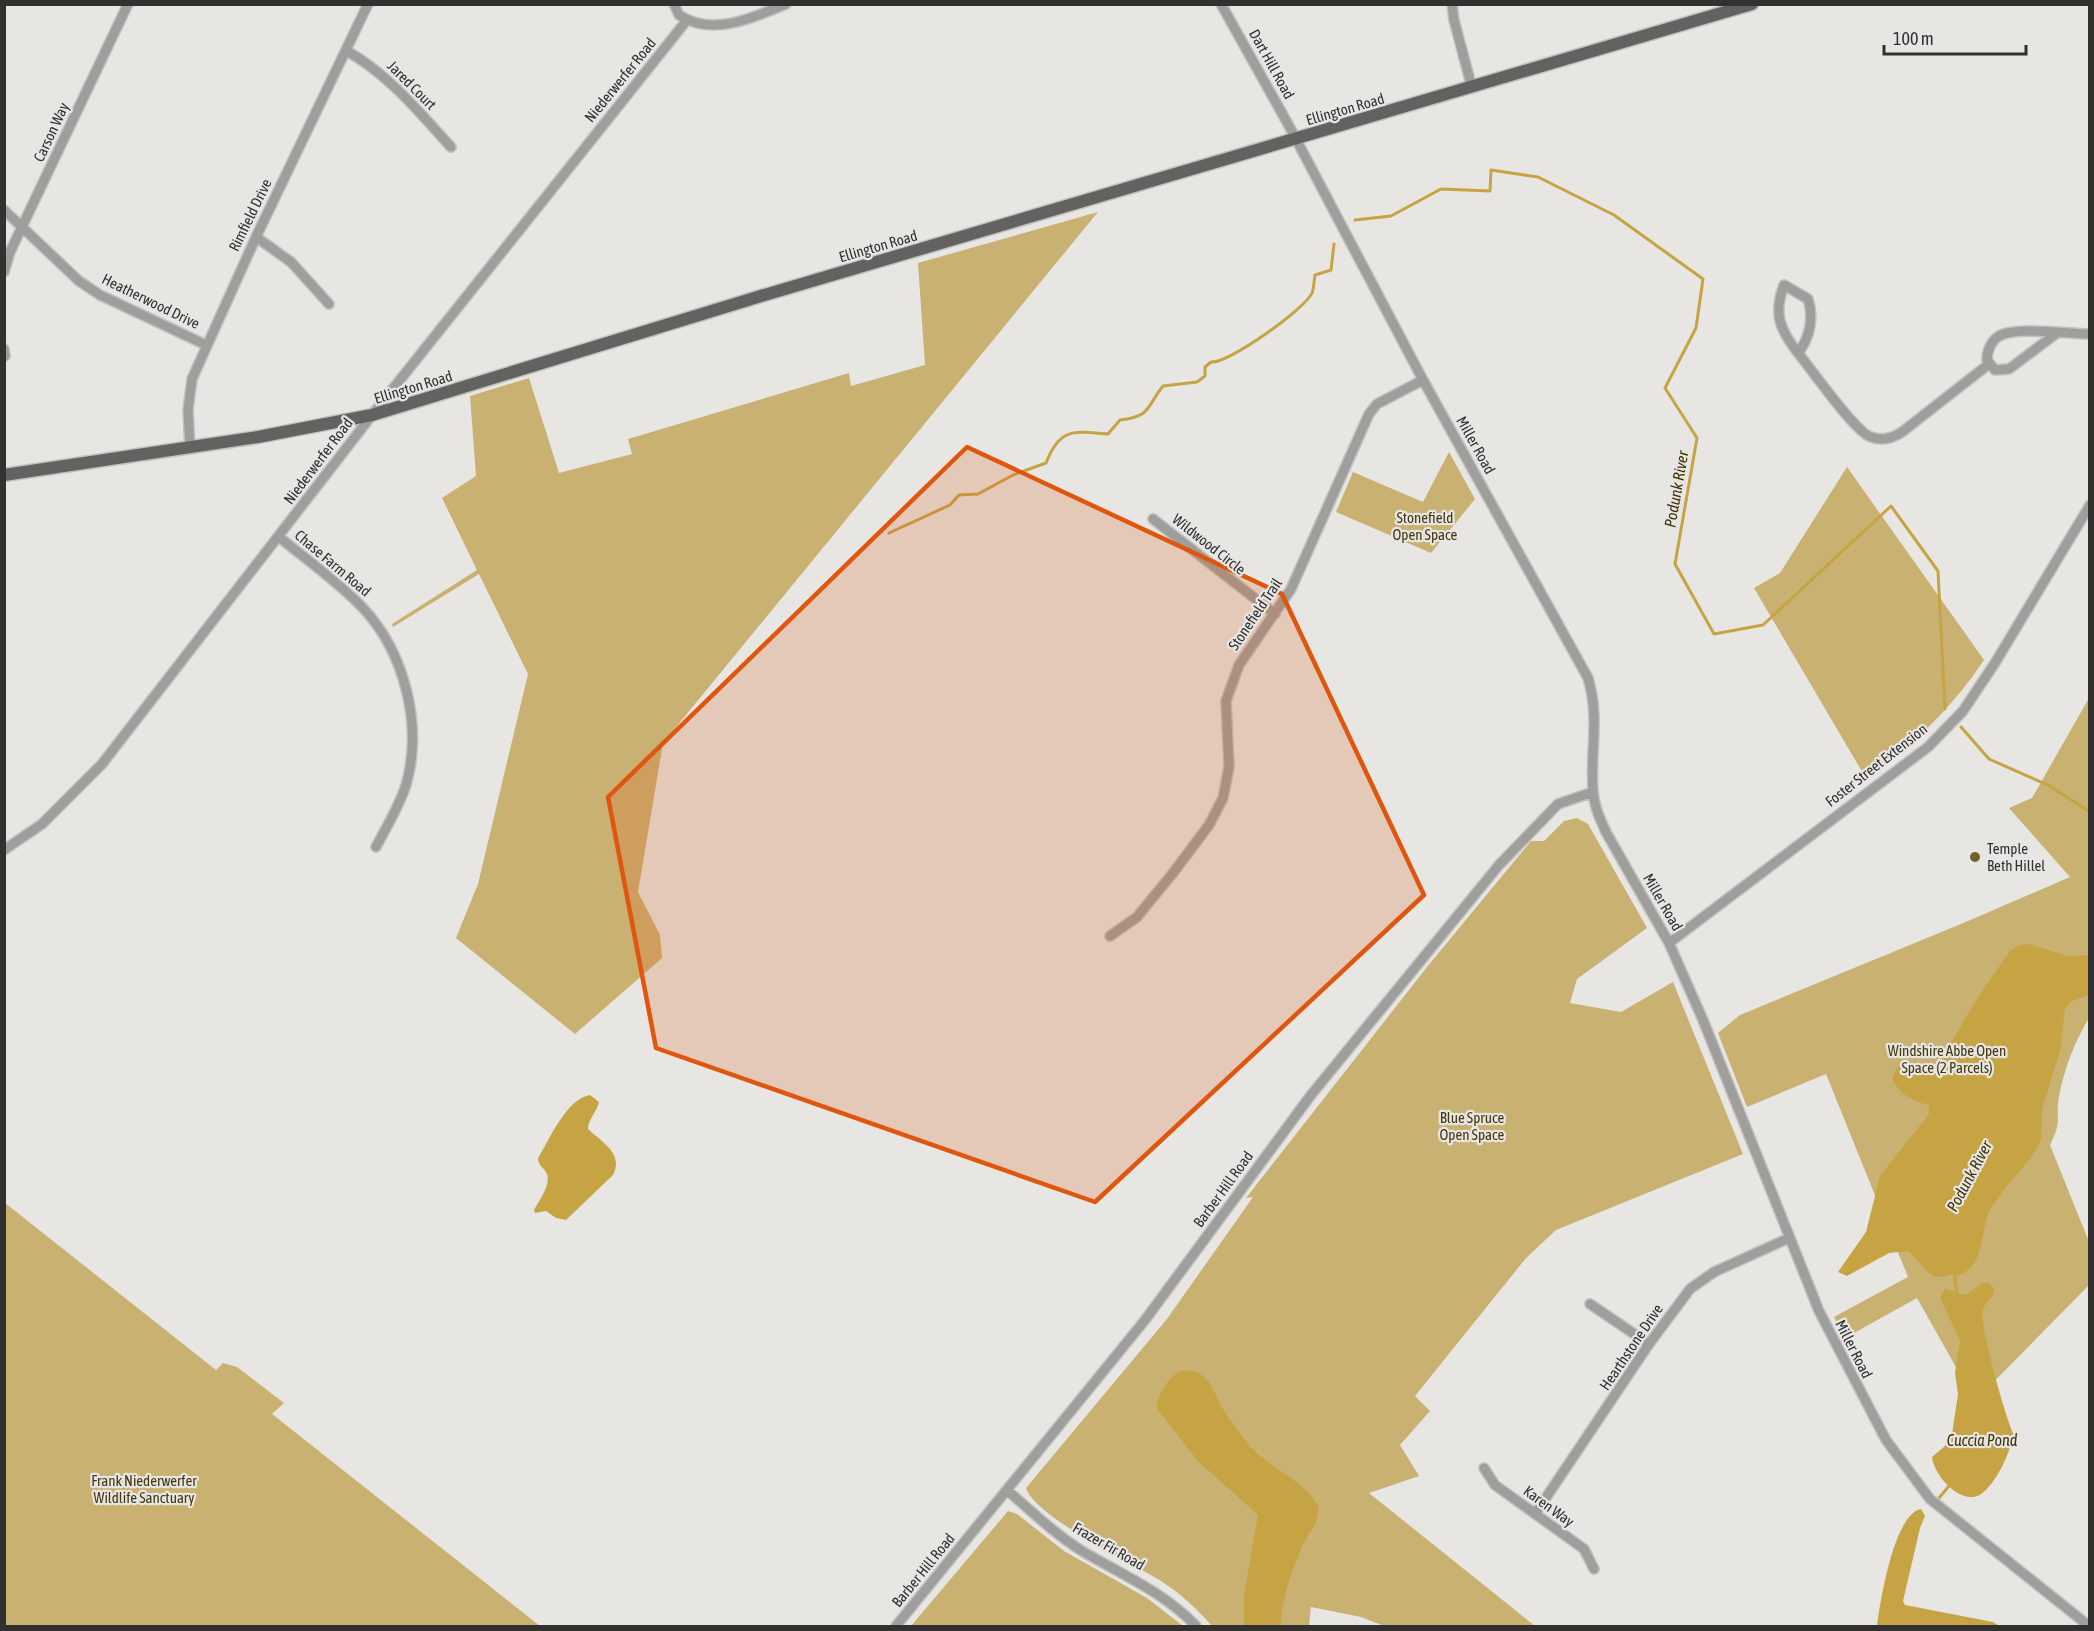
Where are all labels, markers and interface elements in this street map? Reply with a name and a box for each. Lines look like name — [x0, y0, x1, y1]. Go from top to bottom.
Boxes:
scale bar — [1884, 18, 2026, 56]
street label: Dart Hill Road — [1246, 26, 1298, 102]
text: 100 m — [1893, 28, 1934, 49]
street label: Niederwerfer Road — [581, 34, 659, 126]
street label: Jared Court — [384, 57, 440, 113]
street label: Ellington Road — [1304, 90, 1386, 128]
street label: Carson Way — [30, 100, 72, 164]
street label: Rimfield Drive — [225, 176, 275, 254]
street label: Ellington Road — [837, 227, 919, 265]
street label: Heatherwood Drive — [99, 270, 203, 332]
street label: Ellington Road — [372, 367, 454, 407]
street label: Miller Road — [1453, 413, 1499, 477]
street label: Niederwerfer Road — [280, 415, 356, 507]
water label: Podunk River — [1660, 448, 1692, 529]
park label: Stonefield Open Space — [1393, 509, 1458, 543]
street label: Wildwood Circle — [1169, 510, 1249, 578]
street label: Chase Farm Road — [292, 526, 374, 600]
street label: Stonefield Trail — [1225, 575, 1285, 653]
street label: Foster Street Extension — [1822, 720, 1930, 810]
place label: Temple Beth Hillel — [1987, 840, 2045, 874]
marker: Temple Beth Hillel — [1968, 850, 1982, 864]
street label: Miller Road — [1640, 870, 1686, 934]
park label: Windshire Abbe Open Space (2 Parcels) — [1888, 1042, 2006, 1076]
park label: Blue Spruce Open Space — [1440, 1109, 1505, 1143]
water label: Podunk River — [1943, 1136, 1996, 1214]
street label: Barber Hill Road — [1190, 1148, 1256, 1230]
street label: Hearthstone Drive — [1596, 1301, 1666, 1393]
street label: Miller Road — [1832, 1317, 1876, 1381]
water label: Cuccia Pond — [1947, 1431, 2018, 1449]
park label: Frank Niederwerfer Wildlife Sanctuary — [91, 1472, 197, 1506]
street label: Karen Way — [1520, 1482, 1578, 1530]
street label: Frazer Fir Road — [1070, 1519, 1148, 1573]
street label: Barber Hill Road — [888, 1530, 958, 1610]

